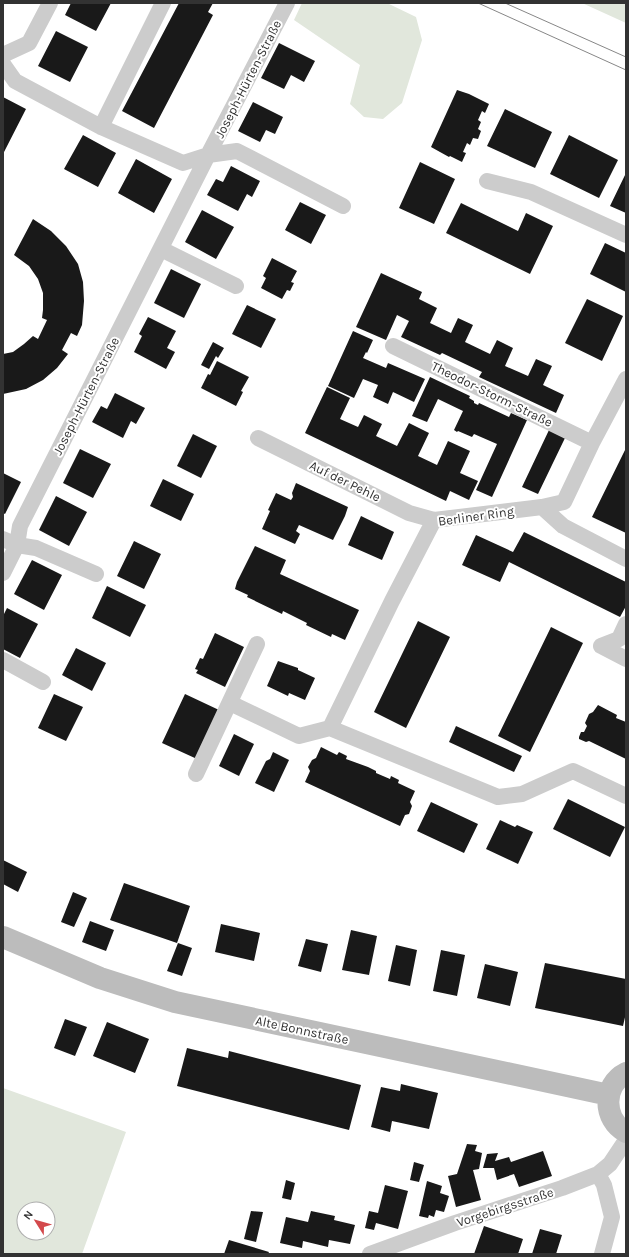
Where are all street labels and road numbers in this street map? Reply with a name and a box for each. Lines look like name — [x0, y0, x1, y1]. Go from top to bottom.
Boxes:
street label: Joseph-Hürten-Straße — [212, 17, 284, 140]
street label: Joseph-Hürten-Straße — [50, 334, 122, 457]
street label: Theodor-Storm-Straße — [429, 358, 555, 430]
street label: Auf der Pehle — [307, 457, 383, 505]
street label: Berliner Ring — [437, 503, 515, 529]
street label: Alte Bonnstraße — [254, 1013, 350, 1047]
street label: Vorgebirgsstraße — [455, 1184, 556, 1230]

